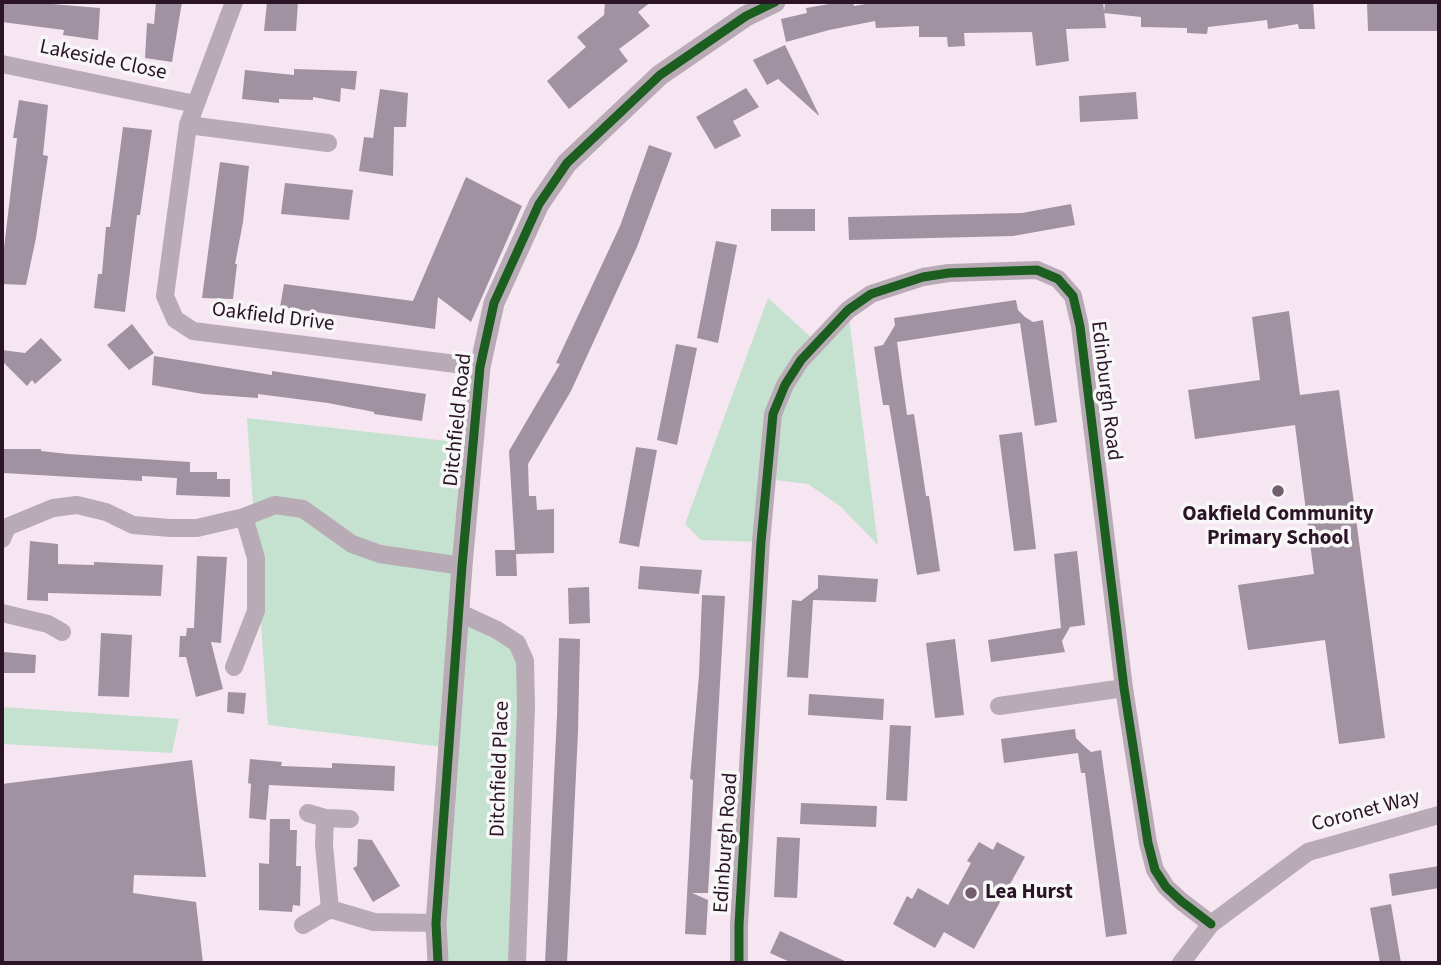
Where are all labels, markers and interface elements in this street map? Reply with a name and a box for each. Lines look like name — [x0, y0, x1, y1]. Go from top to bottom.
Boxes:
street label: Lakeside Close — [37, 35, 169, 87]
street label: Oakfield Drive — [210, 298, 336, 338]
street label: Edinburgh Road — [1084, 320, 1126, 462]
street label: Ditchfield Road — [439, 352, 479, 488]
marker: Oakfield Community Primary School — [1270, 483, 1286, 499]
place label: Oakfield Community Primary School — [1182, 502, 1374, 552]
street label: Ditchfield Place — [486, 701, 516, 837]
street label: Edinburgh Road — [710, 772, 744, 914]
street label: Coronet Way — [1309, 785, 1423, 839]
place label: Lea Hurst — [985, 880, 1073, 906]
marker: Lea Hurst — [963, 885, 979, 901]

